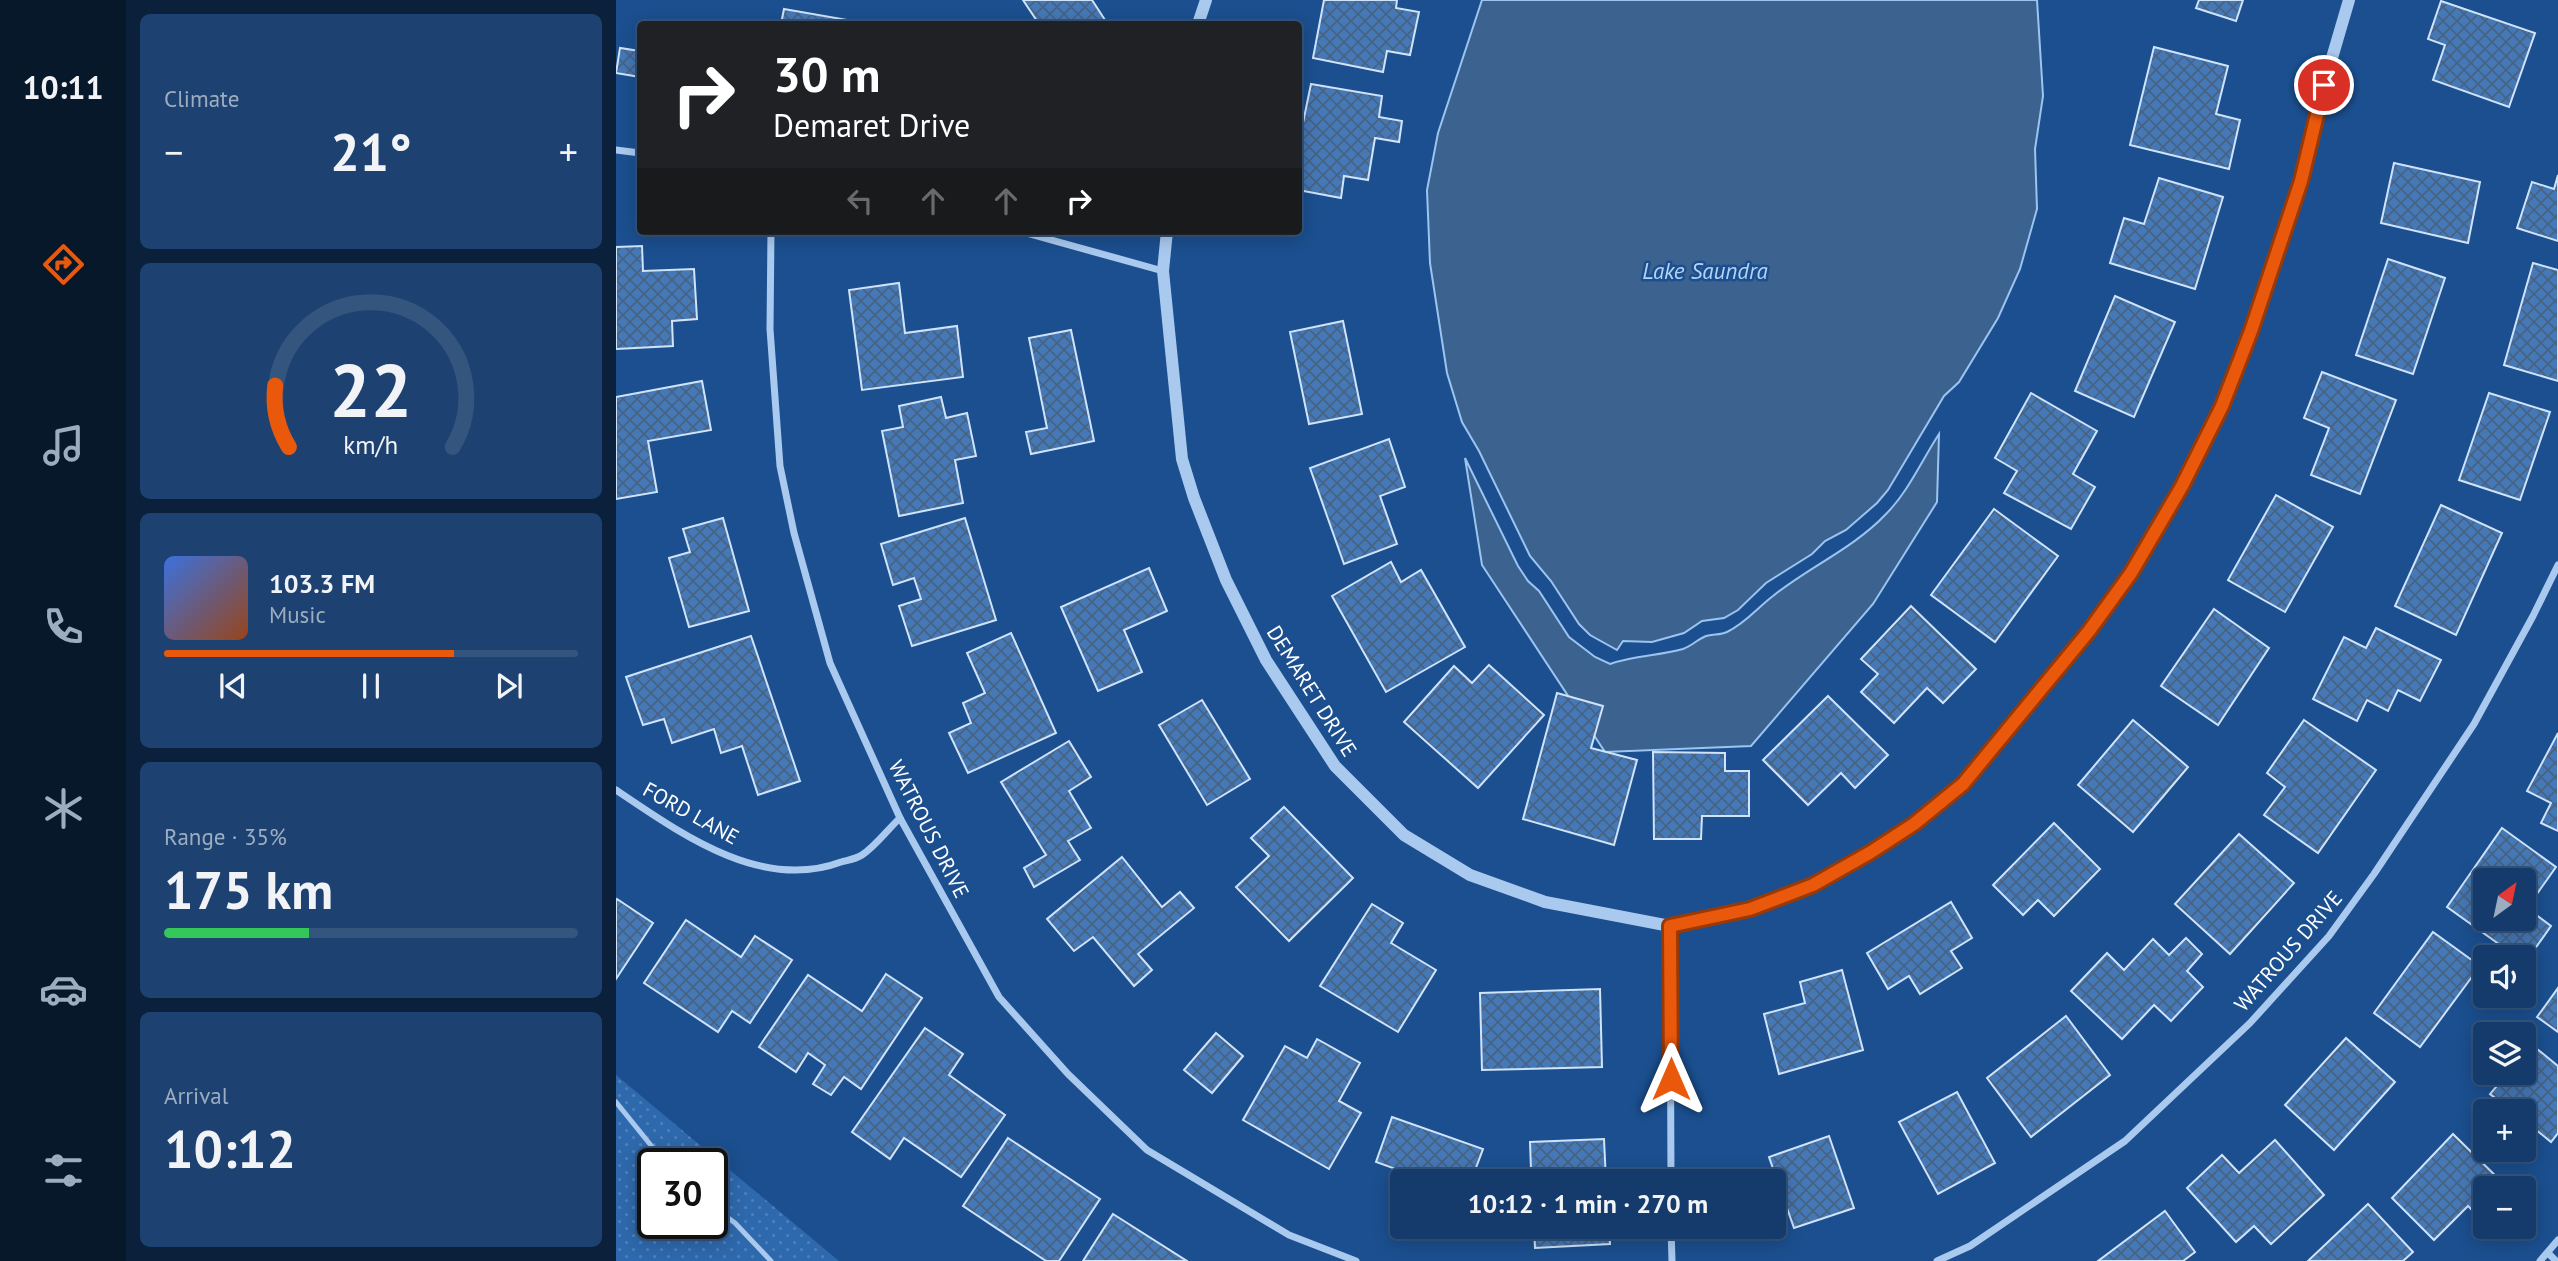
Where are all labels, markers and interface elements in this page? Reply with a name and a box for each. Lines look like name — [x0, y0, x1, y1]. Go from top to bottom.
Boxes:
text: 30 m — [773, 42, 880, 106]
icon: right — [658, 49, 749, 140]
pin — [2294, 55, 2354, 115]
text: 10:11 — [22, 66, 104, 108]
icon: arrive — [2305, 66, 2343, 104]
text: Climate — [164, 84, 239, 113]
text: Demaret Drive — [773, 104, 970, 146]
text: 21° — [330, 118, 412, 185]
text: − — [164, 127, 183, 176]
text: + — [559, 127, 578, 176]
icon: left — [841, 182, 879, 220]
icon: ahead — [914, 182, 952, 220]
icon: ahead — [987, 182, 1025, 220]
icon: right — [1060, 182, 1098, 220]
icon: directions — [39, 240, 88, 289]
water label: Lake Saundra — [1642, 256, 1768, 285]
text: 22 — [330, 344, 412, 438]
icon: music — [39, 421, 88, 470]
text: km/h — [344, 429, 398, 461]
text: 103.3 FM — [269, 567, 375, 600]
text: Music — [269, 600, 326, 629]
icon: phone — [39, 602, 88, 651]
street label: DEMARET DRIVE — [1261, 620, 1363, 762]
icon: previous — [214, 667, 252, 705]
icon: pause — [352, 667, 390, 705]
icon: next — [490, 667, 528, 705]
street label: WATROUS DRIVE — [883, 755, 975, 903]
street label: FORD LANE — [638, 776, 744, 850]
icon: climate — [39, 784, 88, 833]
text: Range · 35% — [164, 822, 287, 851]
text: 175 km — [164, 856, 333, 923]
north arrow — [2473, 868, 2536, 931]
map controls — [2473, 868, 2536, 1239]
street label: WATROUS DRIVE — [2228, 885, 2348, 1017]
button: sound — [2473, 945, 2536, 1008]
icon: car — [39, 965, 88, 1014]
button: layers — [2473, 1022, 2536, 1085]
position arrow — [1634, 1042, 1708, 1116]
text: Arrival — [164, 1081, 228, 1110]
button: + — [2473, 1099, 2536, 1162]
text: 10:12 — [164, 1115, 296, 1182]
icon: filters — [39, 1146, 88, 1195]
speed limit sign: 30 — [637, 1148, 728, 1239]
button: − — [2473, 1176, 2536, 1239]
text: 10:12 · 1 min · 270 m — [1468, 1187, 1708, 1220]

